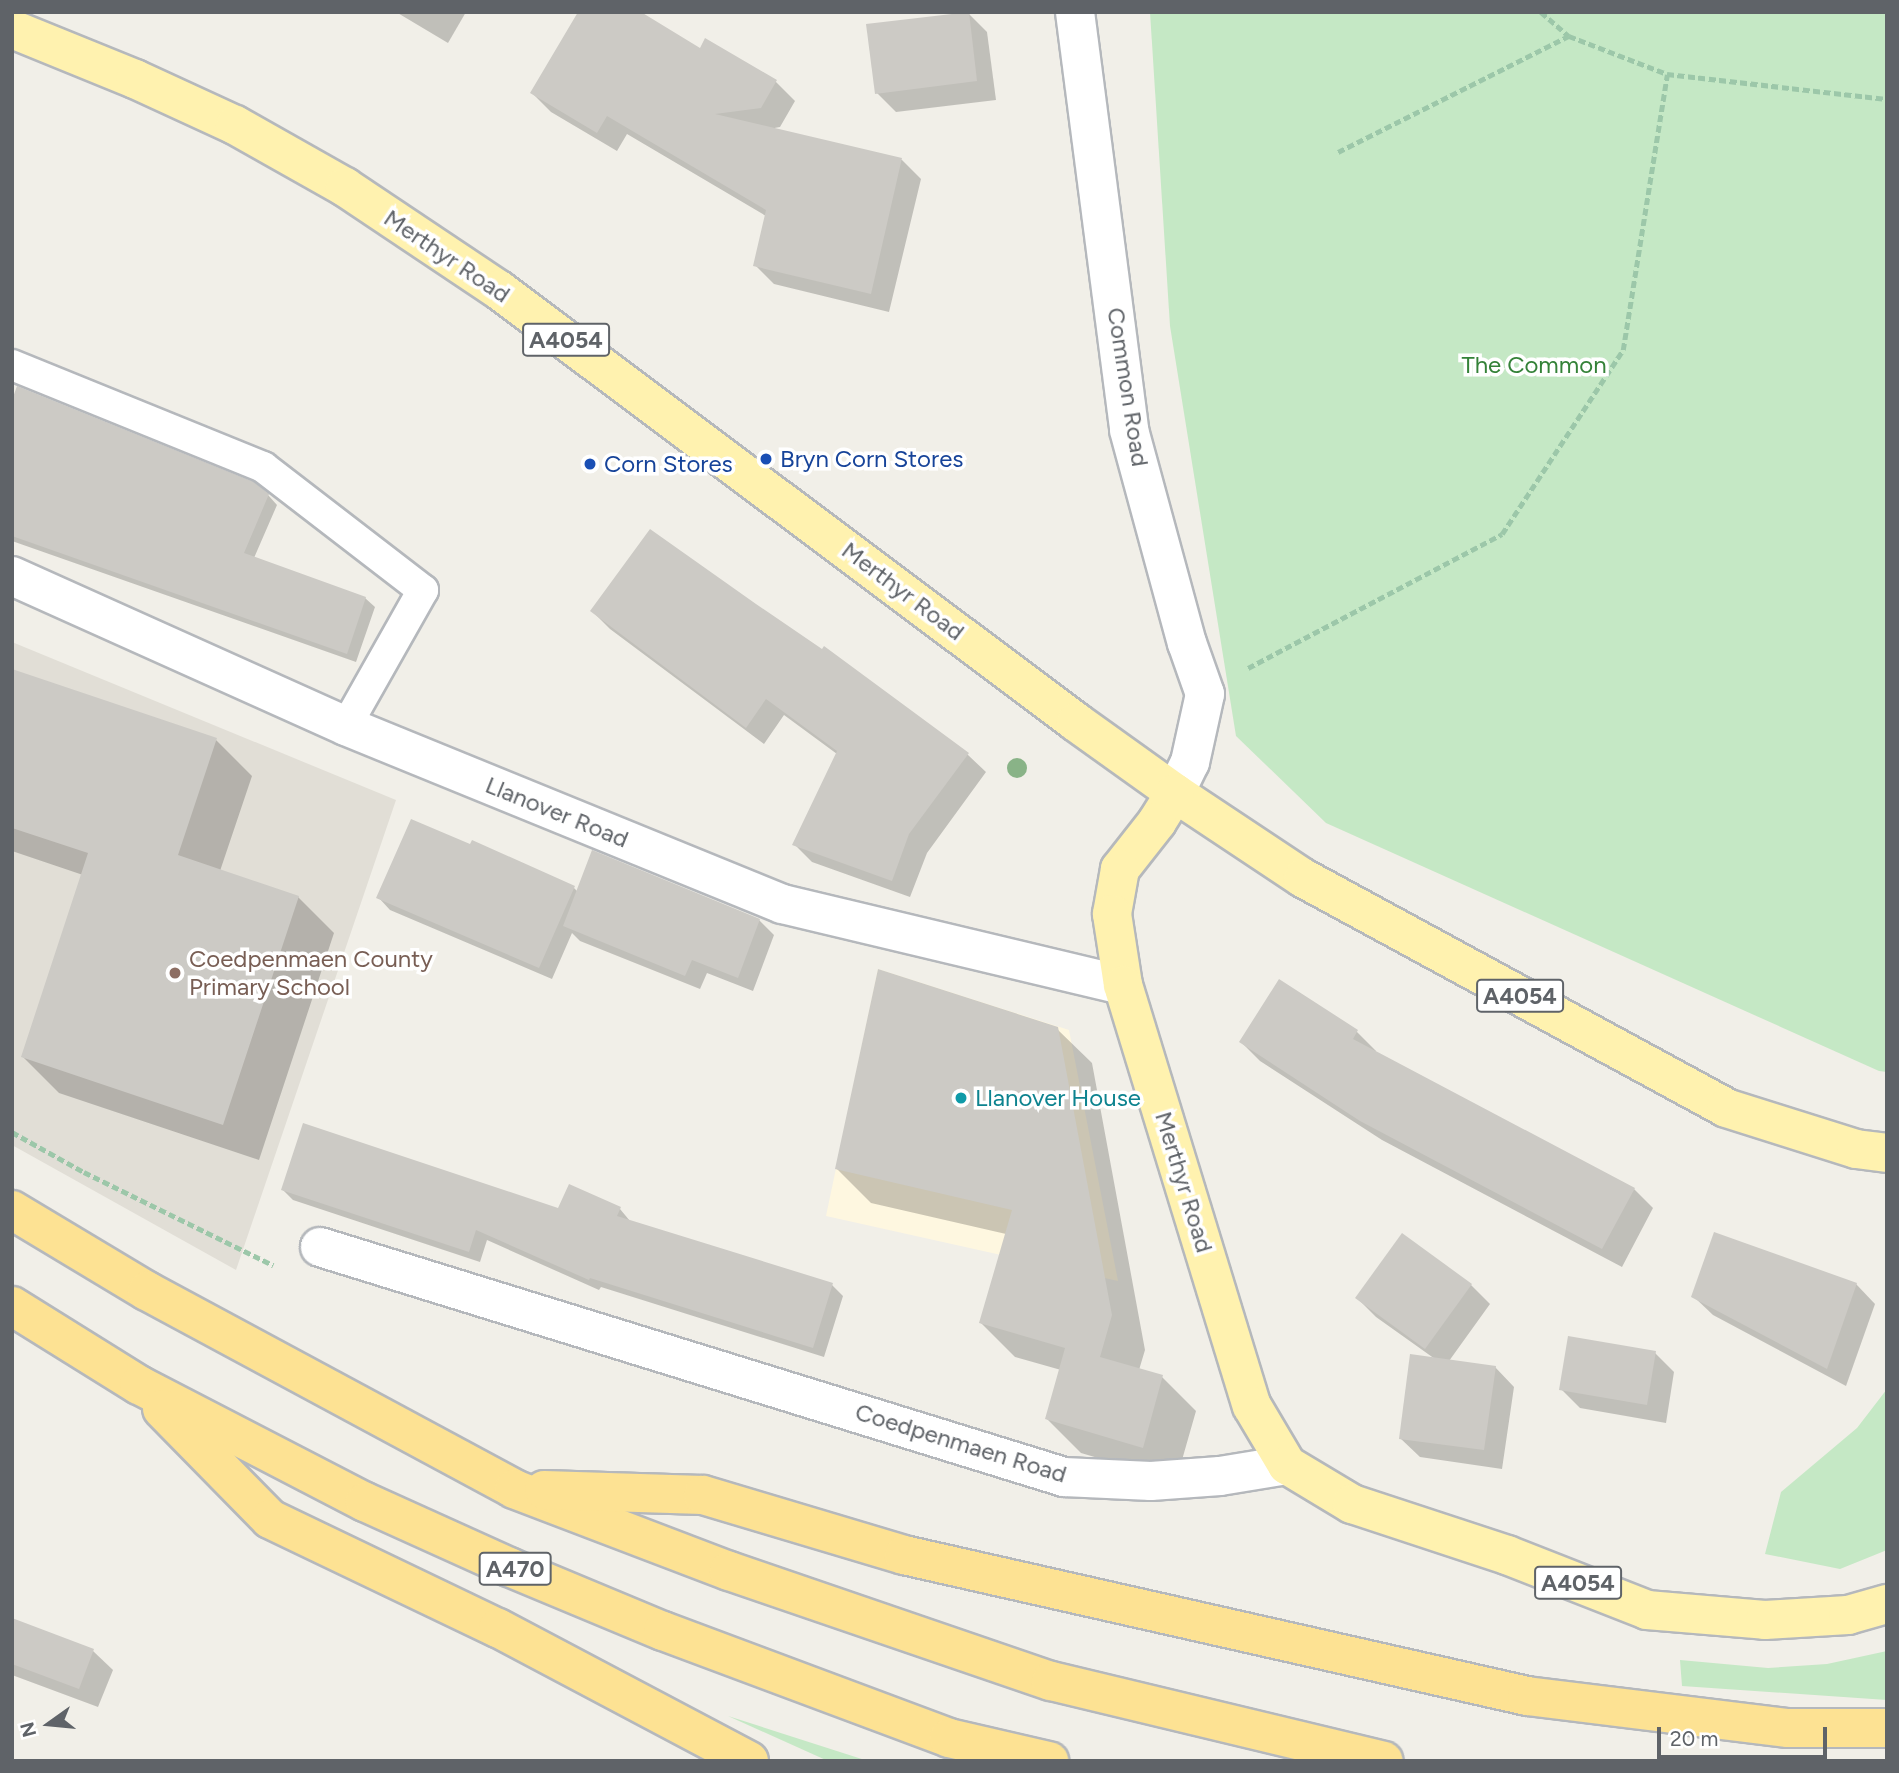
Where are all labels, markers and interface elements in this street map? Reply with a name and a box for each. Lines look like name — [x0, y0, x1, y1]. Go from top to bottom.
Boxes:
street label: Merthyr Road — [379, 203, 515, 309]
street label: Common Road — [1101, 305, 1155, 469]
road number: A4054 — [520, 320, 612, 360]
park label: The Common — [1461, 351, 1607, 379]
place label: Bryn Corn Stores — [780, 445, 963, 473]
place label: Corn Stores — [604, 450, 733, 478]
marker: Bryn Corn Stores — [758, 451, 774, 467]
marker: Corn Stores — [582, 456, 598, 472]
street label: Merthyr Road — [836, 536, 970, 646]
street label: Llanover Road — [481, 770, 633, 854]
place label: Coedpenmaen County Primary School — [189, 945, 433, 1001]
marker: Coedpenmaen County Primary School — [167, 965, 183, 981]
road number: A4054 — [1474, 976, 1566, 1015]
place label: Llanover House — [975, 1084, 1141, 1112]
marker: Llanover House — [953, 1090, 969, 1106]
street label: Merthyr Road — [1149, 1108, 1219, 1256]
street label: Coedpenmaen Road — [852, 1397, 1070, 1489]
road number: A470 — [478, 1550, 552, 1588]
road number: A4054 — [1532, 1564, 1624, 1602]
north arrow — [14, 1689, 84, 1759]
scale bar — [1661, 1714, 1831, 1758]
text: N — [15, 1719, 41, 1740]
text: 20 m — [1670, 1726, 1718, 1751]

